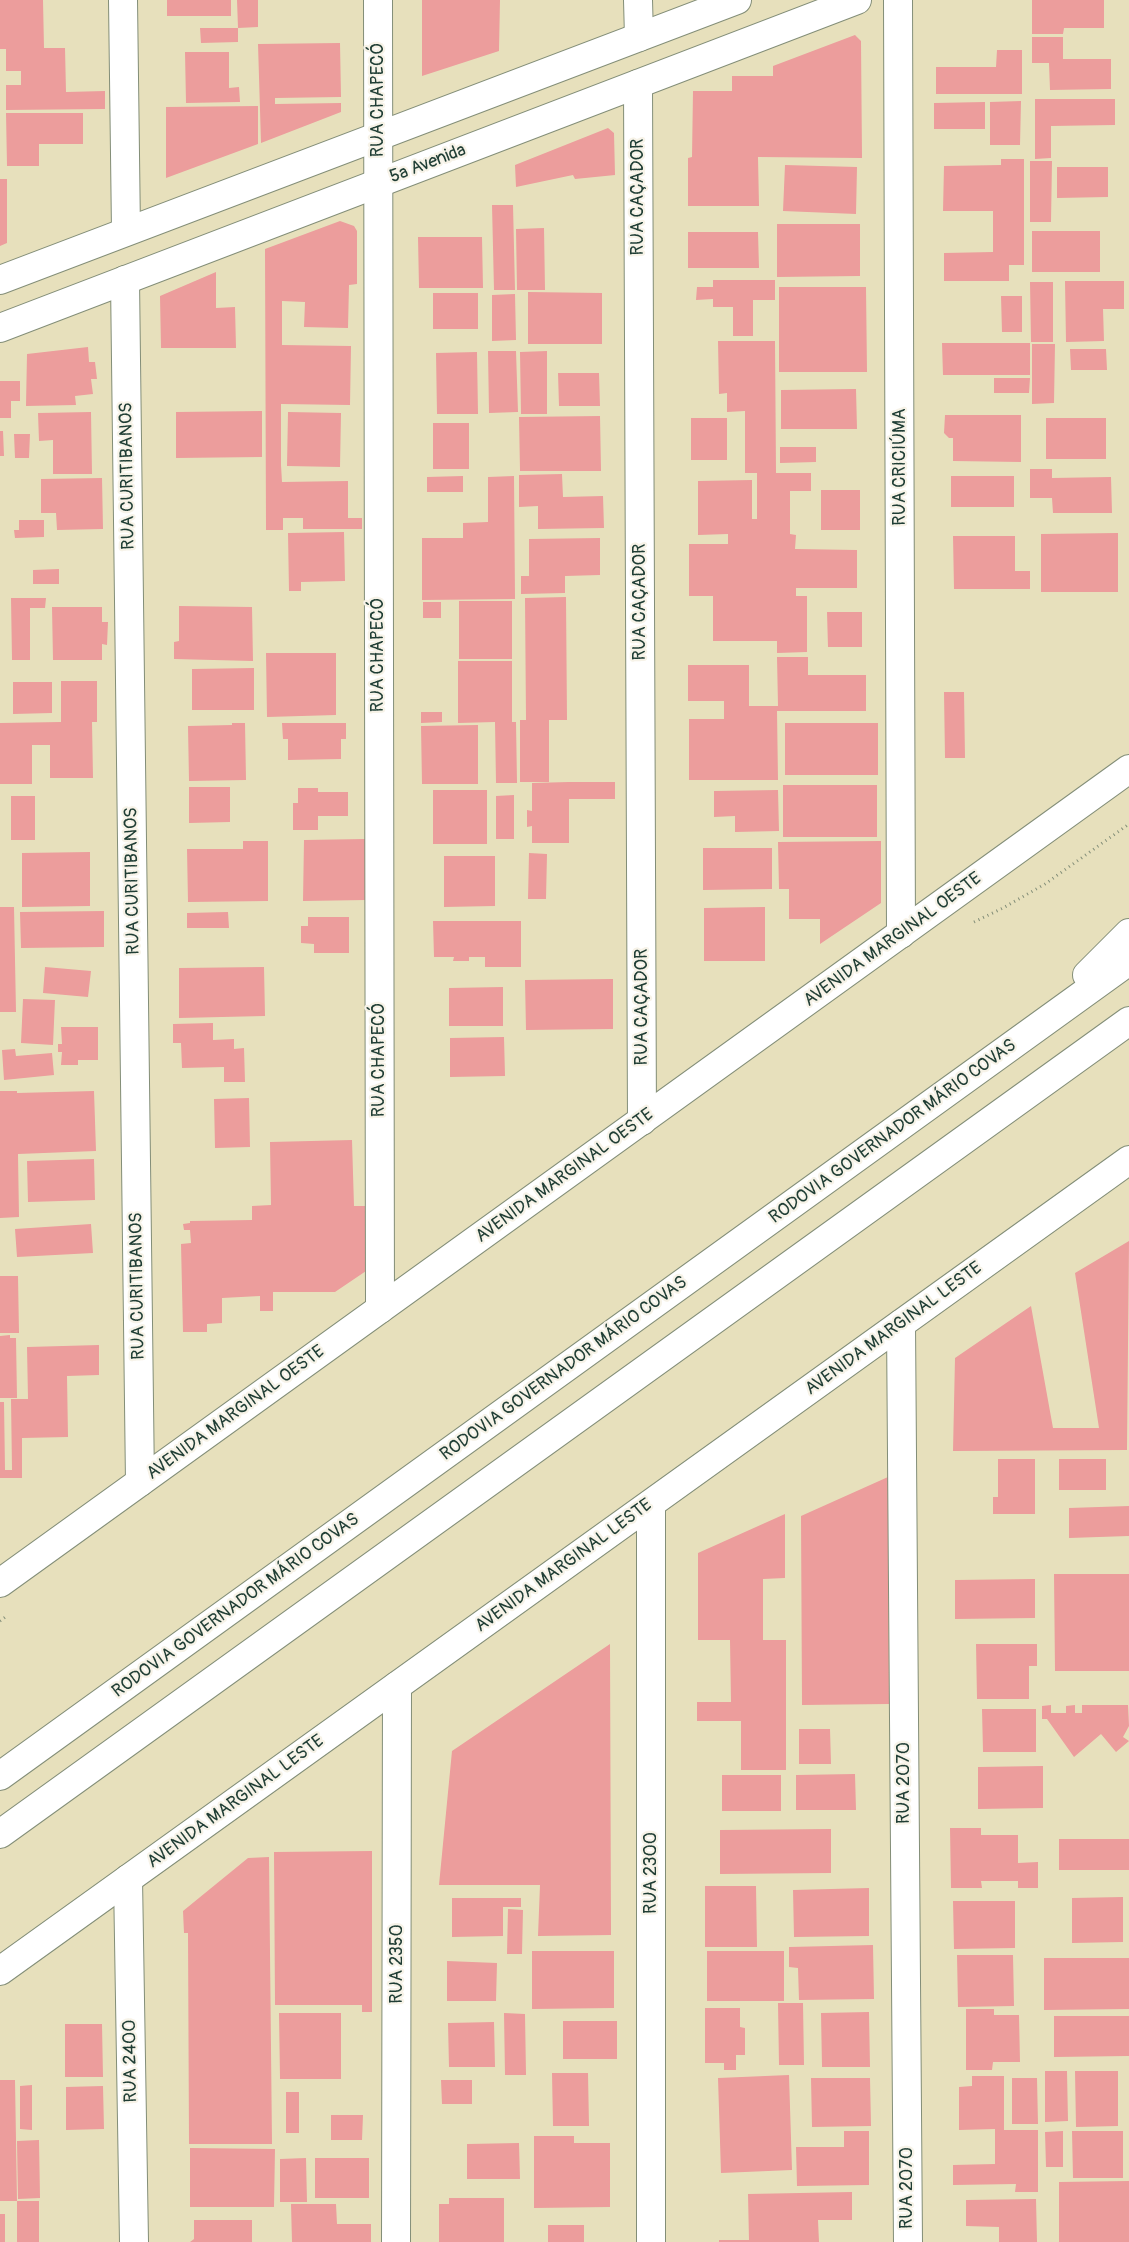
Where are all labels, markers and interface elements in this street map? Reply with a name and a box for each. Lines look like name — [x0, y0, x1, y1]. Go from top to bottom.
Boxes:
street label: RUA CHAPECÓ — [367, 43, 389, 157]
street label: RUA CAÇADOR — [627, 139, 649, 255]
street label: 5ª Avenida — [387, 140, 469, 188]
street label: RUA CURITIBANOS — [116, 402, 140, 550]
street label: RUA CRICIÚMA — [889, 408, 911, 526]
street label: RUA CAÇADOR — [629, 544, 651, 660]
street label: RUA CHAPECÓ — [367, 598, 389, 712]
street label: RUA CURITIBANOS — [121, 807, 145, 955]
street label: AVENIDA MARGINAL OESTE — [800, 868, 986, 1012]
street label: RUA CAÇADOR — [631, 949, 653, 1065]
street label: RUA CHAPECÓ — [368, 1003, 390, 1117]
street label: RODOVIA GOVERNADOR MÁRIO COVAS — [765, 1035, 1021, 1229]
street label: AVENIDA MARGINAL OESTE — [472, 1104, 658, 1248]
street label: RUA CURITIBANOS — [126, 1212, 150, 1360]
street label: AVENIDA MARGINAL LESTE — [801, 1258, 987, 1400]
street label: RODOVIA GOVERNADOR MÁRIO COVAS — [436, 1272, 692, 1466]
street label: AVENIDA MARGINAL OESTE — [143, 1341, 329, 1485]
street label: AVENIDA MARGINAL LESTE — [471, 1495, 657, 1637]
street label: RODOVIA GOVERNADOR MÁRIO COVAS — [108, 1509, 364, 1703]
street label: AVENIDA MARGINAL LESTE — [143, 1731, 329, 1873]
street label: RUA 2070 — [893, 1742, 915, 1824]
street label: RUA 2300 — [640, 1832, 662, 1914]
street label: RUA 2350 — [386, 1924, 408, 2004]
street label: RUA 2400 — [119, 2019, 143, 2103]
street label: RUA 2070 — [896, 2147, 918, 2229]

